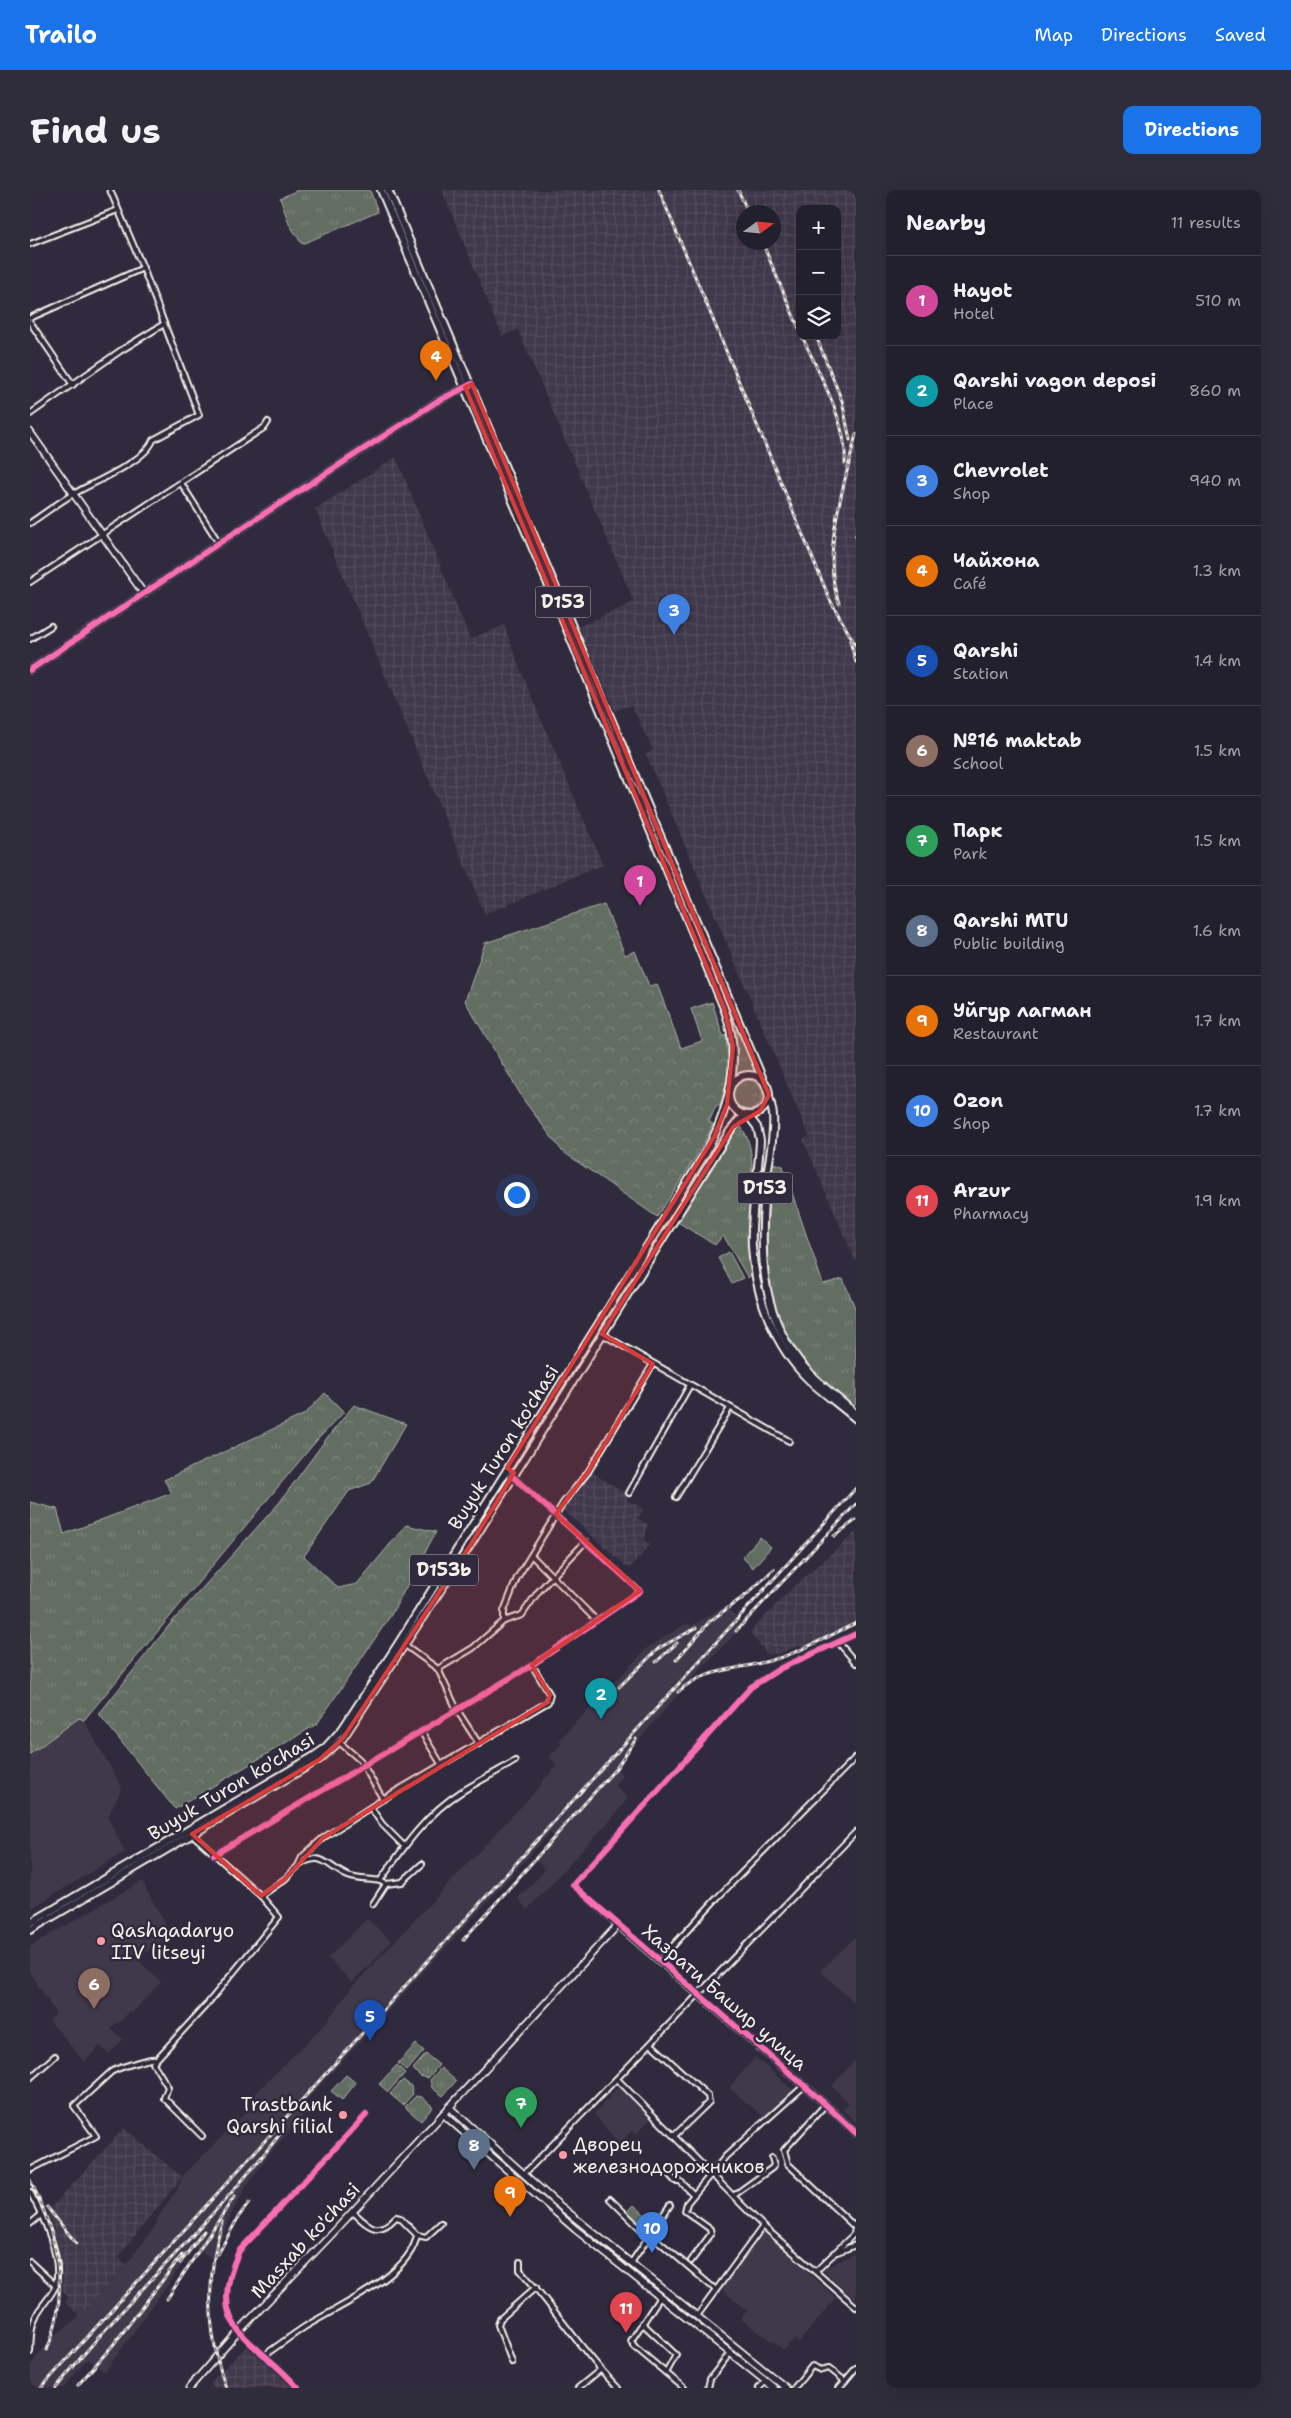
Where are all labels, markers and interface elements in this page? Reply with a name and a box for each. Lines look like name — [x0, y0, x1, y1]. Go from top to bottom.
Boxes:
text: Trailo — [25, 19, 97, 51]
text: Map — [1035, 23, 1073, 47]
text: Directions — [1101, 23, 1187, 47]
text: Saved — [1215, 23, 1266, 47]
button: Directions — [1123, 106, 1261, 154]
text: Find us — [30, 107, 161, 154]
north arrow — [736, 205, 781, 250]
map controls — [796, 205, 841, 340]
button: + — [796, 205, 841, 250]
text: Nearby — [906, 209, 986, 237]
text: 11 results — [1171, 212, 1241, 233]
button: − — [796, 250, 841, 295]
text: Hayot — [953, 278, 1012, 303]
text: 1 — [918, 290, 926, 311]
text: 510 m — [1195, 290, 1241, 311]
button: layers — [796, 295, 841, 340]
text: Hotel — [953, 303, 994, 324]
pin: 4 — [420, 340, 452, 381]
text: Qarshi vagon deposi — [953, 368, 1156, 393]
text: 2 — [916, 380, 928, 401]
text: 860 m — [1189, 380, 1241, 401]
text: Place — [953, 393, 994, 414]
text: Chevrolet — [953, 458, 1048, 483]
text: 3 — [916, 470, 928, 491]
text: 940 m — [1189, 470, 1241, 491]
text: Shop — [953, 483, 990, 504]
text: Чайхона — [953, 548, 1040, 573]
text: 4 — [916, 560, 928, 581]
text: 1.3 km — [1193, 560, 1241, 581]
text: Café — [953, 573, 987, 594]
road number: D153 — [536, 587, 590, 618]
pin: 3 — [658, 594, 690, 635]
text: Qarshi — [953, 638, 1018, 663]
text: 5 — [917, 650, 927, 671]
text: 1.4 km — [1194, 650, 1241, 671]
text: Station — [953, 663, 1009, 684]
text: №16 maktab — [953, 728, 1082, 753]
text: 6 — [916, 740, 928, 761]
text: 1.5 km — [1194, 740, 1241, 761]
text: School — [953, 753, 1003, 774]
text: Парк — [953, 818, 1002, 843]
text: 7 — [916, 830, 928, 851]
text: 1.5 km — [1194, 830, 1241, 851]
text: Park — [953, 843, 987, 864]
pin: 1 — [624, 865, 656, 906]
text: Qarshi MTU — [953, 908, 1068, 933]
text: 8 — [916, 920, 928, 941]
text: 1.6 km — [1193, 920, 1241, 941]
text: Public building — [953, 933, 1065, 954]
text: Уйгур лагман — [953, 998, 1092, 1023]
text: 9 — [916, 1010, 928, 1031]
text: 1.7 km — [1194, 1010, 1241, 1031]
text: Restaurant — [953, 1023, 1039, 1044]
text: Ozon — [953, 1088, 1003, 1113]
text: 10 — [913, 1100, 931, 1121]
text: 1.7 km — [1194, 1100, 1241, 1121]
text: Shop — [953, 1113, 990, 1134]
road number: D153 — [738, 1172, 792, 1204]
text: Arzur — [953, 1178, 1011, 1203]
your location — [504, 1182, 530, 1208]
text: 11 — [915, 1190, 929, 1211]
text: 1.9 km — [1194, 1190, 1241, 1211]
text: Pharmacy — [953, 1203, 1029, 1224]
street label: Buyuk Turon ko'chasi — [442, 1360, 564, 1535]
road number: D153b — [410, 1554, 478, 1586]
pin: 2 — [585, 1678, 617, 1719]
street label: Buyuk Turon ko'chasi — [143, 1727, 319, 1846]
place label: Qashqadaryo IIV litseyi — [111, 1918, 234, 1965]
street label: Хазрати Башир улица — [637, 1919, 813, 2076]
marker: Qashqadaryo IIV litseyi — [95, 1935, 107, 1947]
pin: 6 — [78, 1968, 110, 2009]
pin: 5 — [354, 2000, 386, 2041]
pin: 7 — [505, 2087, 537, 2128]
place label: Trastbank Qarshi filial — [226, 2092, 333, 2139]
marker: Trastbank Qarshi filial — [337, 2109, 349, 2121]
pin: 8 — [458, 2129, 490, 2170]
place label: Дворец железнодорожников — [573, 2132, 765, 2179]
marker: Дворец железнодорожников — [557, 2149, 569, 2161]
pin: 9 — [494, 2176, 526, 2217]
street label: Masxab ko'chasi — [245, 2177, 366, 2304]
pin: 10 — [636, 2212, 668, 2253]
pin: 11 — [610, 2292, 642, 2333]

